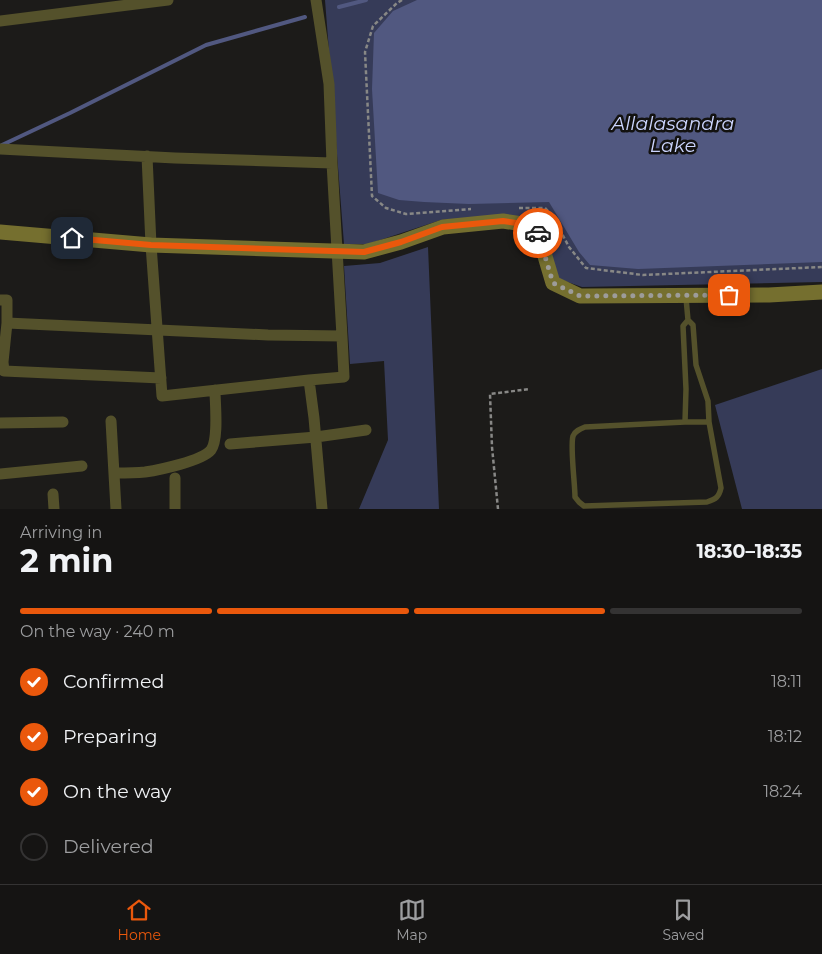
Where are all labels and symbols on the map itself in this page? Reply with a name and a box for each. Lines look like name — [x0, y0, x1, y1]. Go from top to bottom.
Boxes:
water label: Allalasandra Lake — [611, 112, 735, 157]
courier — [513, 208, 563, 258]
pin — [51, 217, 93, 259]
pin — [708, 274, 750, 316]

